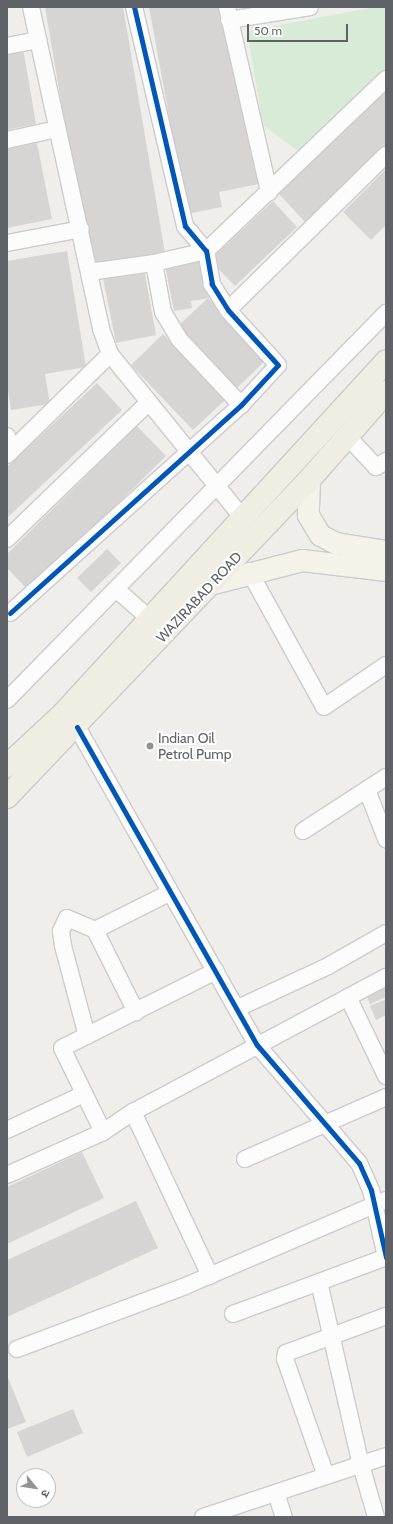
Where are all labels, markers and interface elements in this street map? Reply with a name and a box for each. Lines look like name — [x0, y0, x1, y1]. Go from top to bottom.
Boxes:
scale bar — [249, 16, 350, 42]
text: 50 m — [254, 23, 282, 38]
street label: WAZIRABAD ROAD — [153, 548, 245, 646]
place label: Indian Oil Petrol Pump — [158, 730, 231, 762]
marker: Indian Oil Petrol Pump — [145, 741, 155, 751]
north arrow — [16, 1468, 56, 1508]
text: उ — [38, 1487, 53, 1500]

